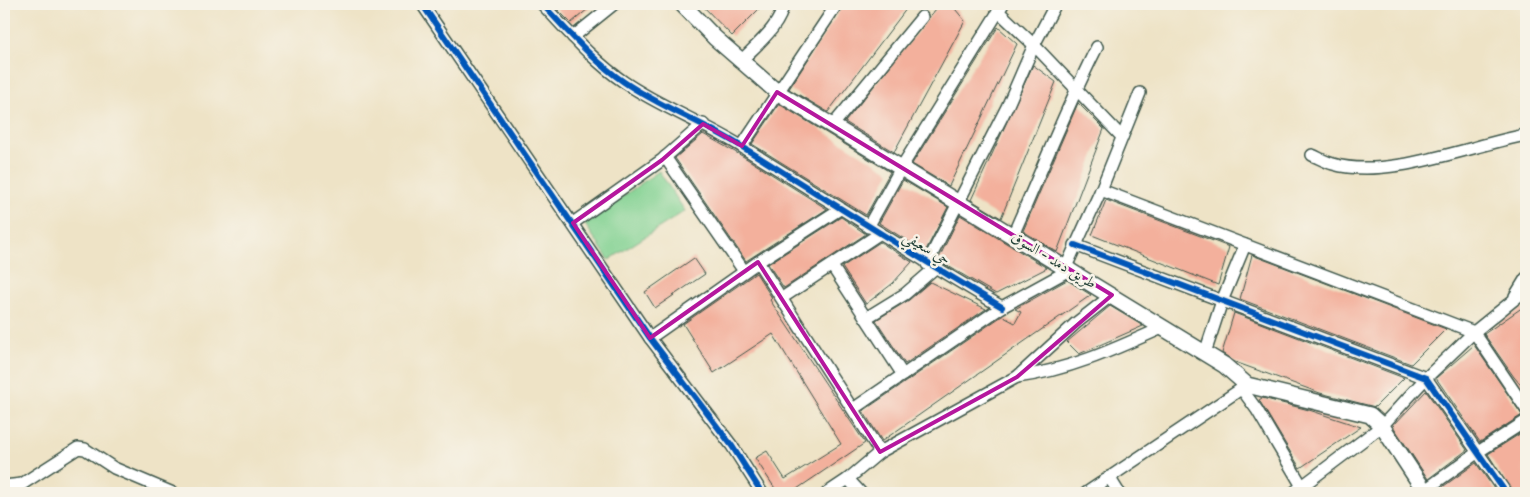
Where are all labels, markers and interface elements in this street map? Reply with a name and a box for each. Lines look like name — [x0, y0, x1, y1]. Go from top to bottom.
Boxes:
street label: حي سعيفي — [898, 226, 954, 273]
street label: طريق دمد - السوق — [1008, 227, 1100, 293]

